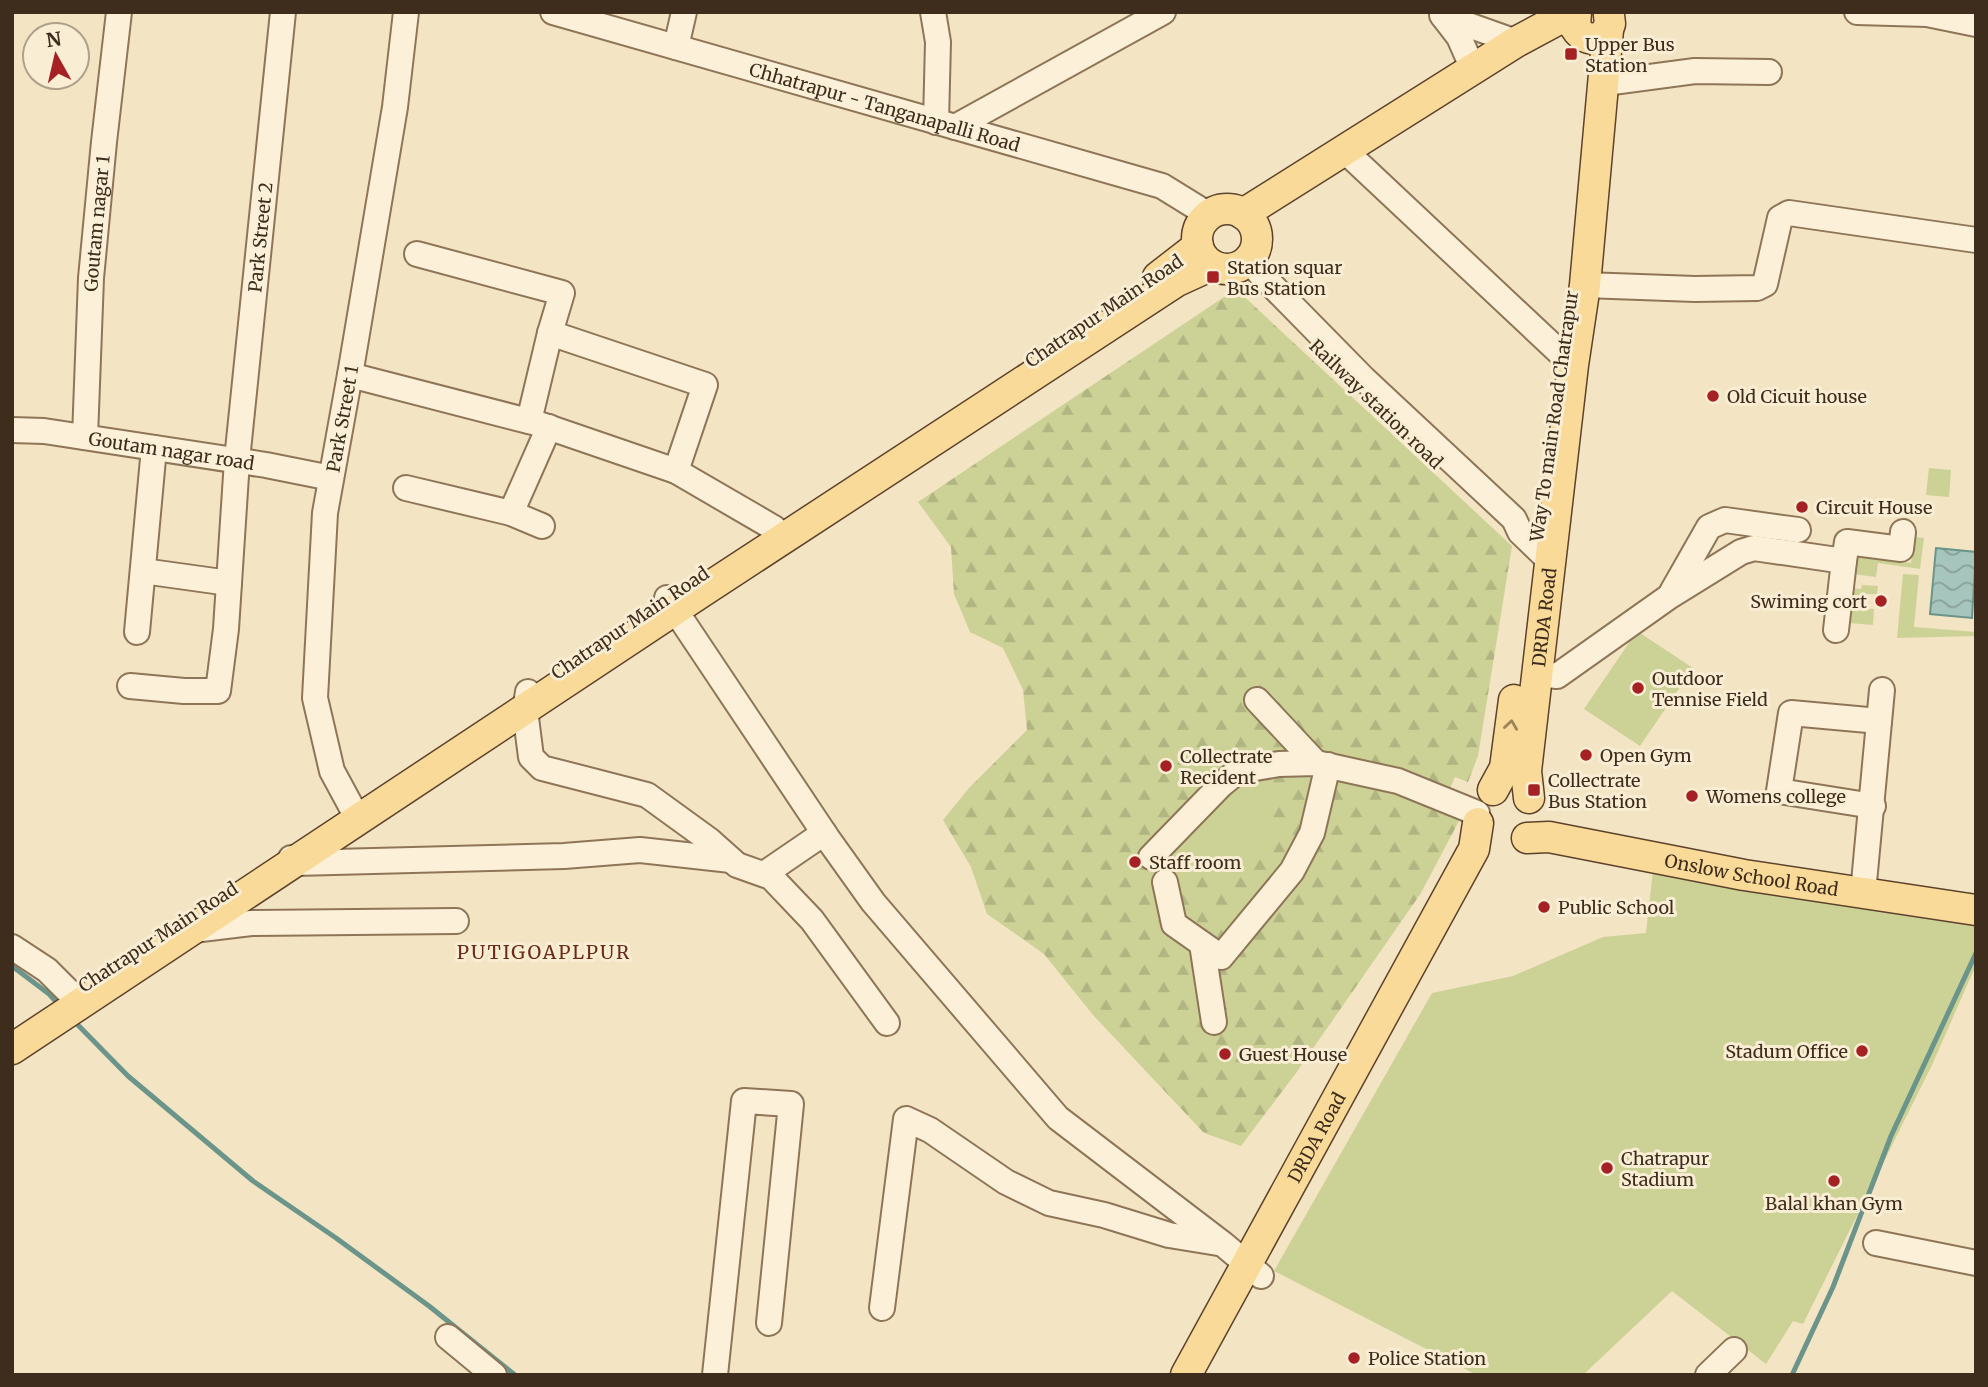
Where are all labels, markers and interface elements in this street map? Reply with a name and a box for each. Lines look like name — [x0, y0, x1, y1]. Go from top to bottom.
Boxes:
north arrow — [21, 21, 91, 91]
text: N — [45, 26, 63, 52]
place label: Upper Bus Station — [1585, 33, 1675, 77]
marker: Upper Bus Station — [1563, 46, 1579, 62]
street label: Chhatrapur - Tanganapalli Road — [747, 57, 1023, 156]
street label: Goutam nagar 1 — [79, 154, 114, 292]
street label: Park Street 2 — [243, 181, 277, 294]
street label: Chatrapur Main Road — [1021, 250, 1187, 372]
place label: Station squar Bus Station — [1227, 256, 1342, 300]
marker: Station squar Bus Station — [1205, 269, 1221, 285]
street label: Way To main Road Chatrapur — [1525, 289, 1583, 544]
street label: Railway station road — [1304, 334, 1448, 474]
street label: Park Street 1 — [321, 363, 363, 474]
place label: Old Cicuit house — [1727, 385, 1867, 408]
marker: Old Cicuit house — [1705, 388, 1721, 404]
street label: Goutam nagar road — [87, 426, 256, 475]
place label: Circuit House — [1816, 496, 1932, 519]
marker: Circuit House — [1794, 499, 1810, 515]
street label: Chatrapur Main Road — [547, 562, 713, 684]
street label: DRDA Road — [1527, 566, 1561, 668]
place label: Swiming cort — [1750, 590, 1867, 613]
marker: Swiming cort — [1873, 593, 1889, 609]
place label: Outdoor Tennise Field — [1652, 667, 1768, 711]
marker: Outdoor Tennise Field — [1630, 680, 1646, 696]
one-way arrow — [1503, 719, 1518, 731]
place label: Open Gym — [1600, 744, 1692, 767]
place label: Collectrate Recident — [1180, 745, 1272, 789]
marker: Open Gym — [1578, 747, 1594, 763]
marker: Collectrate Recident — [1158, 758, 1174, 774]
place label: Collectrate Bus Station — [1548, 769, 1647, 813]
marker: Collectrate Bus Station — [1526, 782, 1542, 798]
place label: Womens college — [1705, 785, 1846, 808]
marker: Womens college — [1684, 788, 1700, 804]
street label: Onslow School Road — [1663, 848, 1840, 901]
place label: Staff room — [1149, 851, 1242, 874]
marker: Staff room — [1127, 854, 1143, 870]
street label: Chatrapur Main Road — [74, 877, 242, 997]
place label: Public School — [1558, 896, 1675, 919]
marker: Public School — [1536, 899, 1552, 915]
district label: PUTIGOAPLPUR — [457, 940, 631, 964]
place label: Stadum Office — [1725, 1040, 1848, 1063]
place label: Guest House — [1239, 1043, 1347, 1066]
marker: Stadum Office — [1854, 1043, 1870, 1059]
marker: Guest House — [1217, 1046, 1233, 1062]
street label: DRDA Road — [1282, 1088, 1350, 1186]
place label: Chatrapur Stadium — [1621, 1147, 1709, 1191]
marker: Chatrapur Stadium — [1599, 1160, 1615, 1176]
marker: Balal khan Gym — [1826, 1173, 1842, 1189]
place label: Balal khan Gym — [1765, 1192, 1903, 1215]
place label: Police Station — [1368, 1347, 1486, 1370]
marker: Police Station — [1346, 1350, 1362, 1366]

